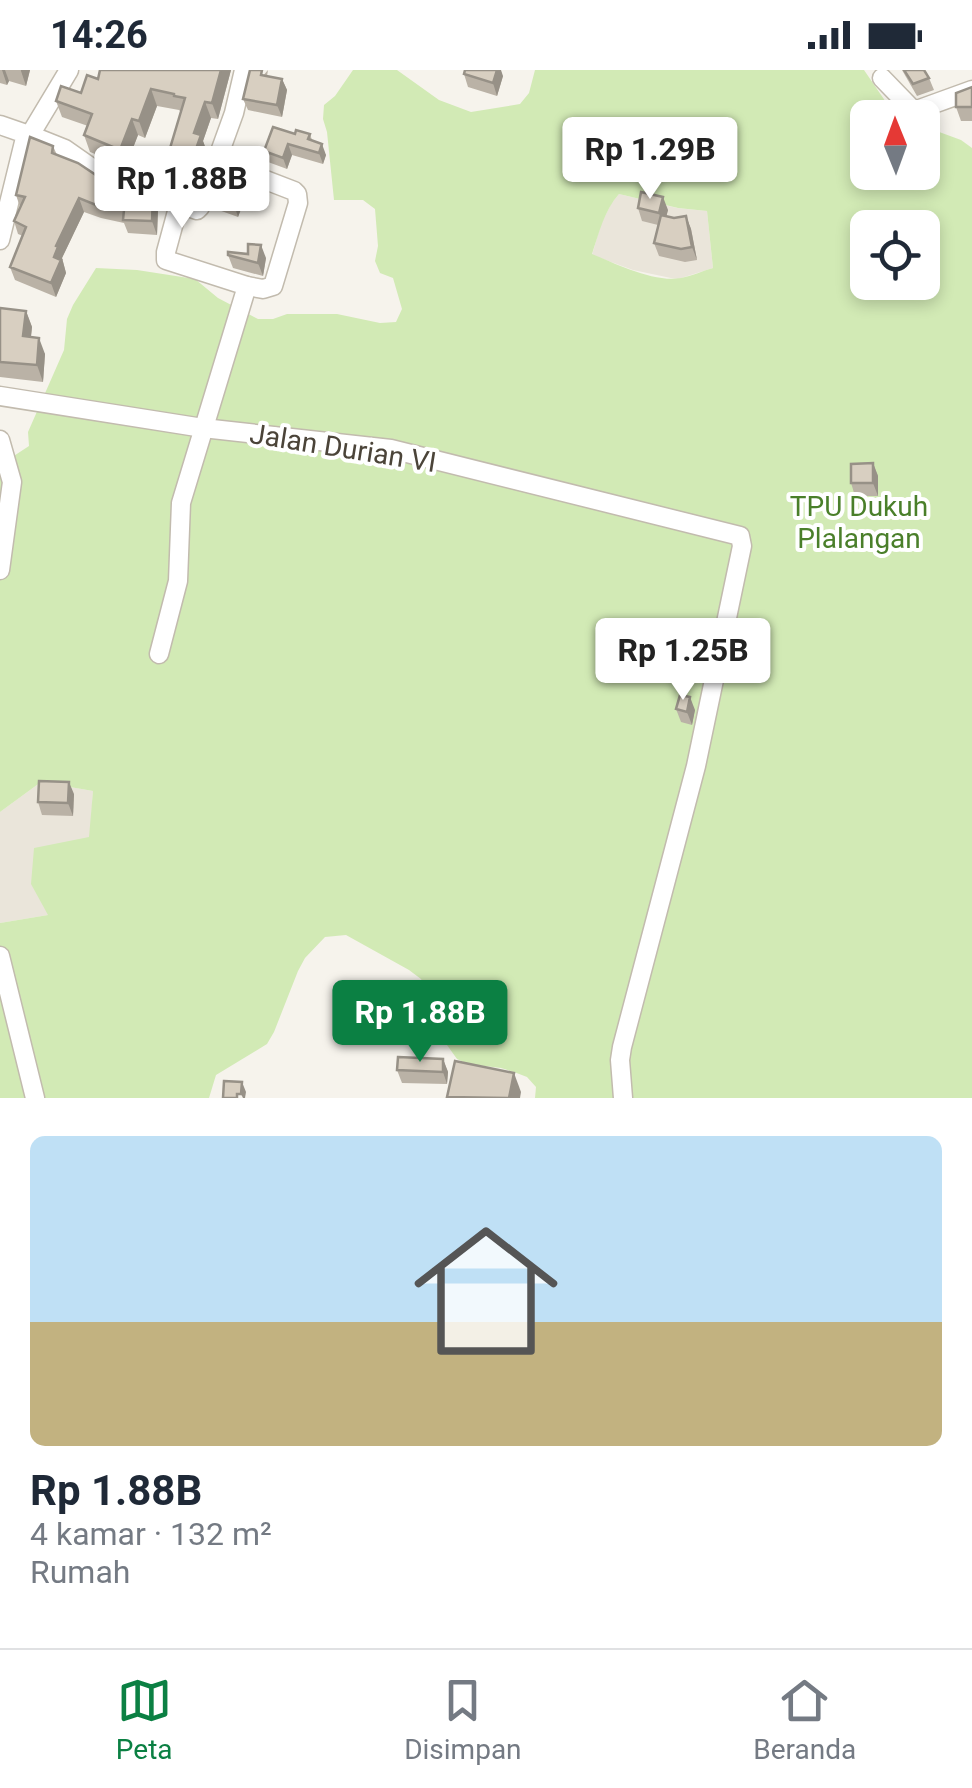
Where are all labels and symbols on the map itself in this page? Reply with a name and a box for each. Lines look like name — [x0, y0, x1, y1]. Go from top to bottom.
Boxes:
north arrow — [850, 100, 940, 190]
pin: Rp 1.29B — [547, 117, 753, 202]
pin: Rp 1.88B — [79, 146, 285, 231]
street label: Jalan Durian VI — [247, 417, 439, 479]
park label: TPU Dukuh Plalangan — [790, 490, 928, 555]
pin: Rp 1.25B — [580, 618, 786, 703]
pin: Rp 1.88B — [317, 980, 523, 1065]

